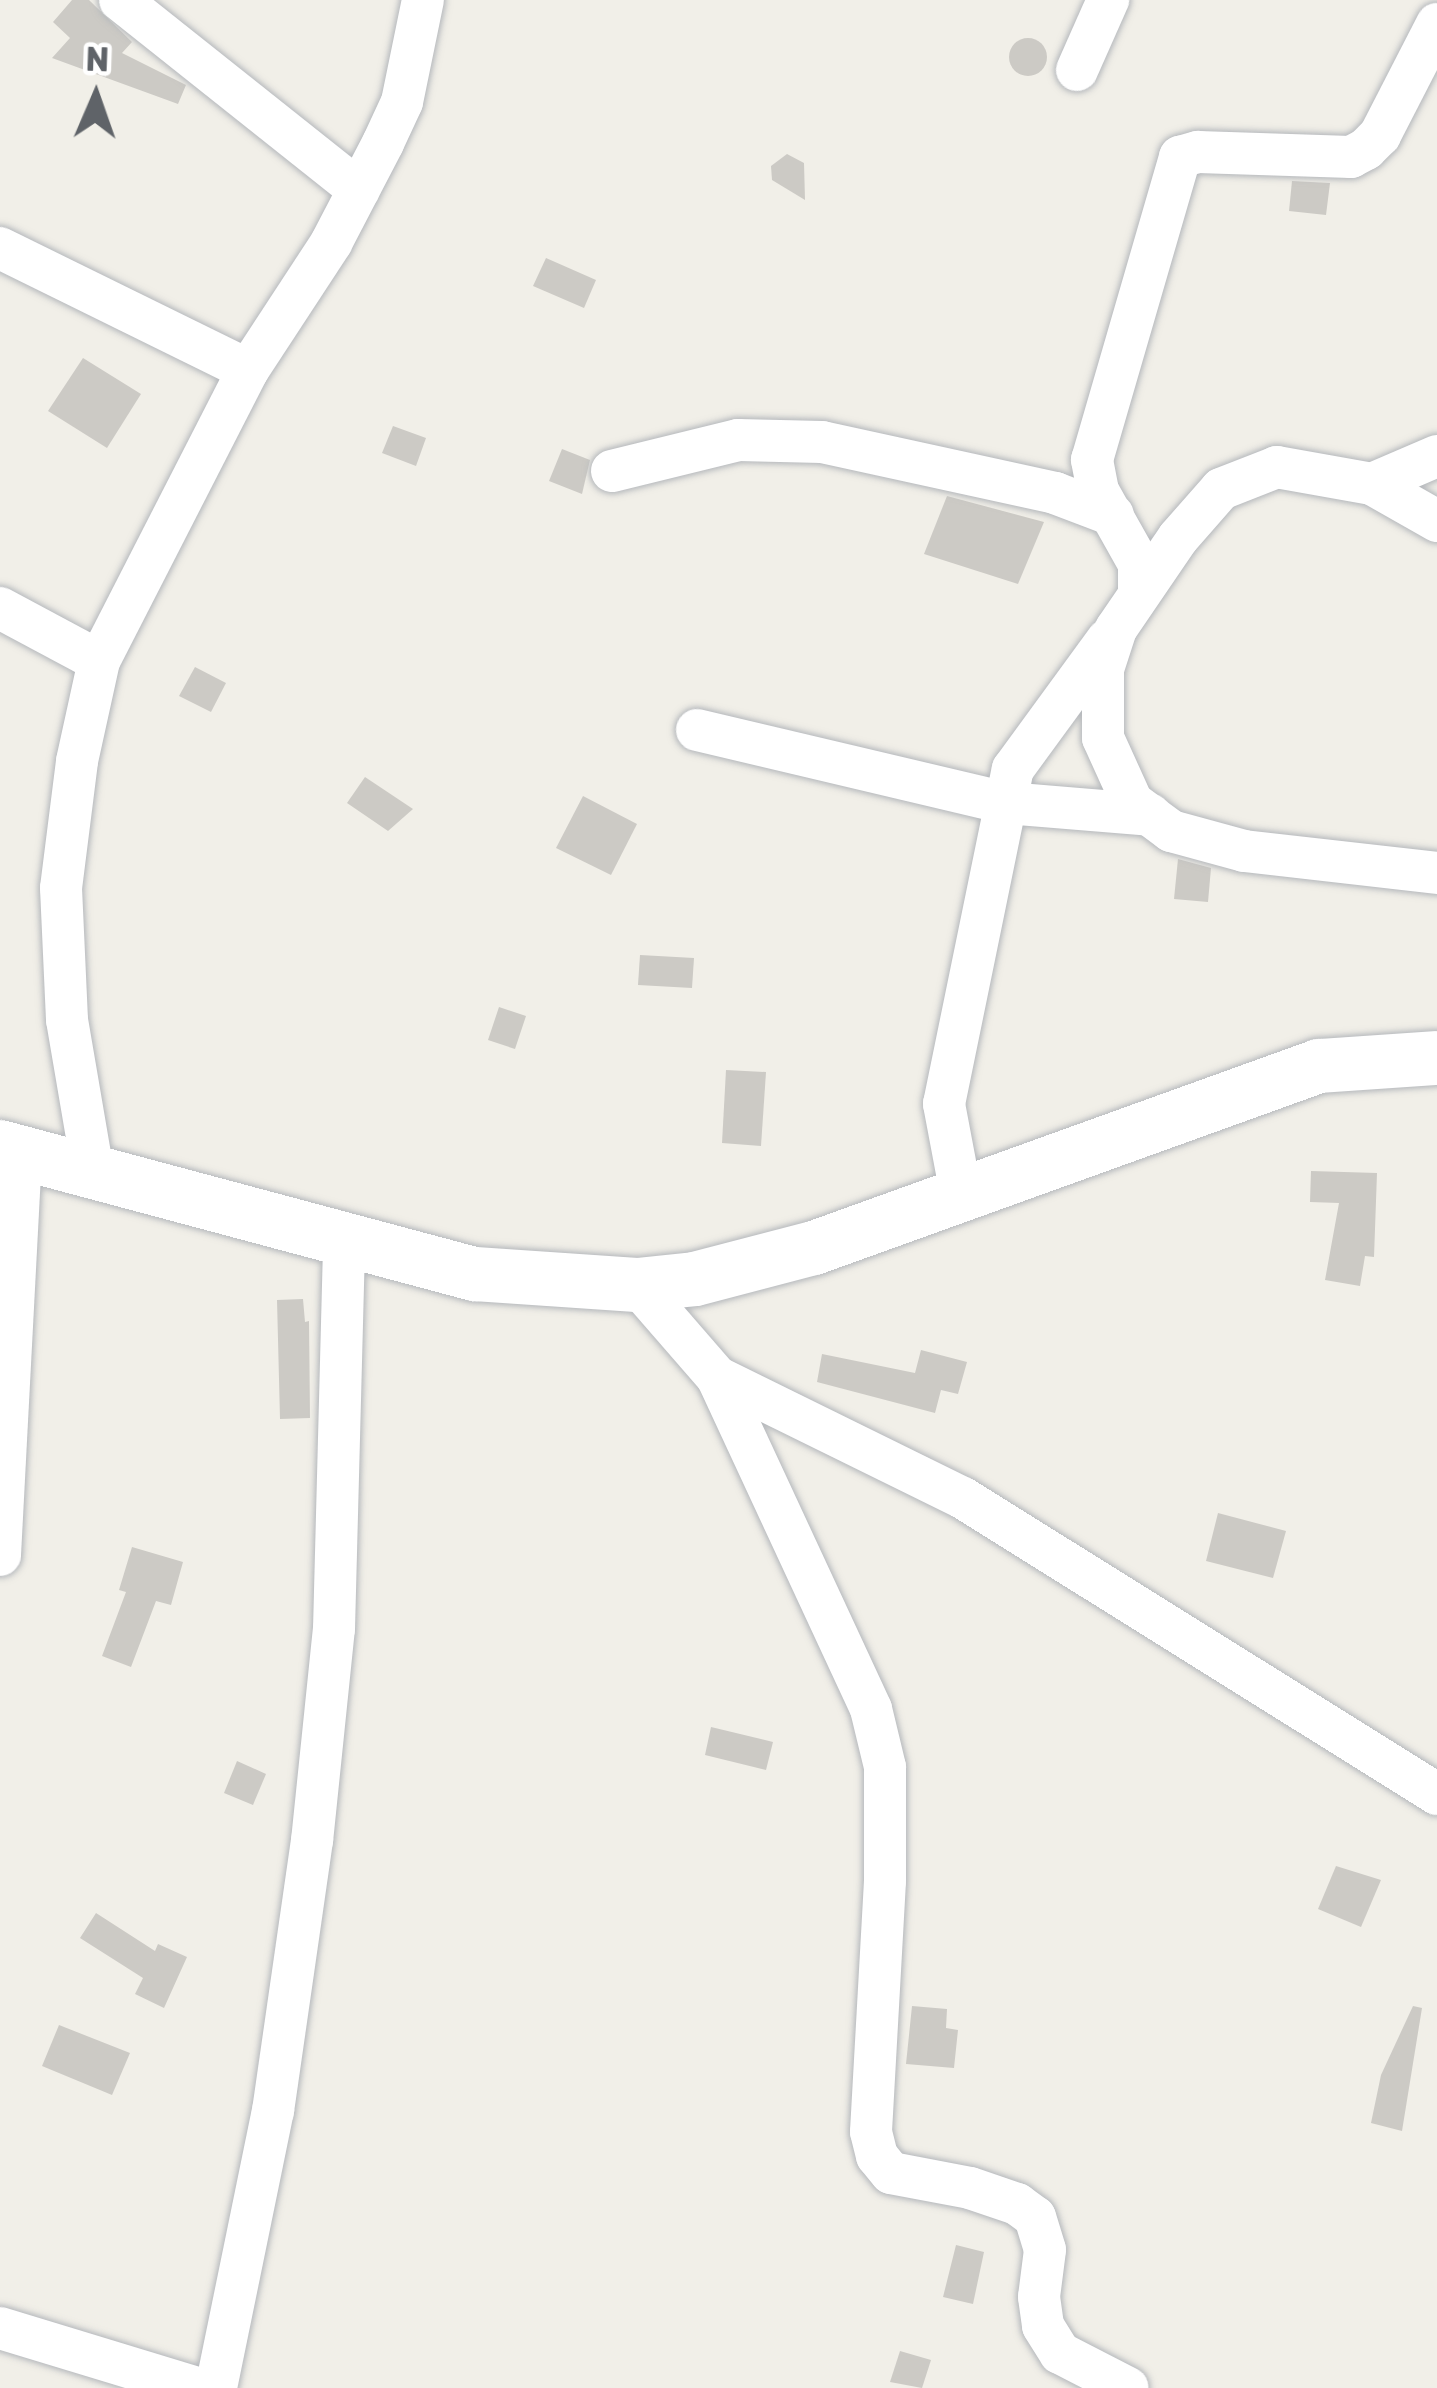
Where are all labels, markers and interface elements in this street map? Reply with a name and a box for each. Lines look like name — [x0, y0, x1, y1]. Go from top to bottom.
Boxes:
north arrow — [36, 36, 156, 156]
text: N — [85, 40, 110, 79]

